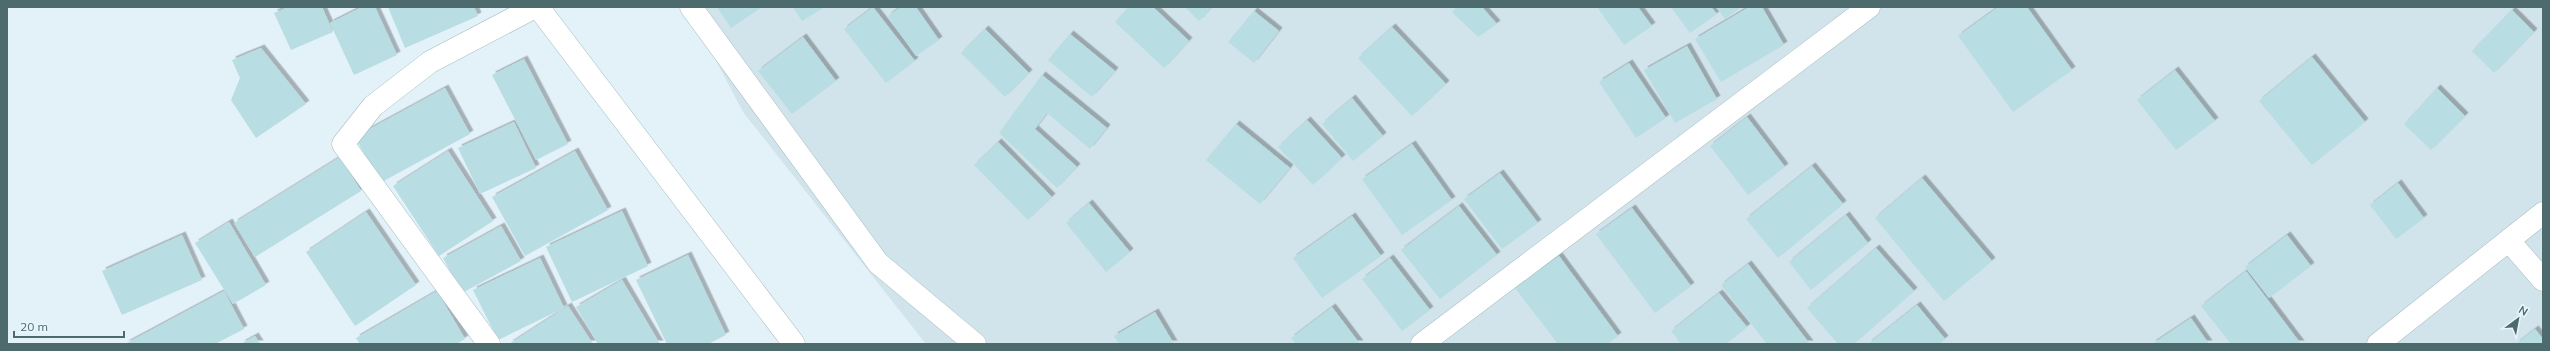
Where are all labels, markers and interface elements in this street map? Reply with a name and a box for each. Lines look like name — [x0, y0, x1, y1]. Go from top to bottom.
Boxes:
north arrow — [2498, 299, 2538, 339]
text: N — [2516, 302, 2531, 319]
scale bar — [14, 313, 124, 339]
text: 20 m — [20, 319, 48, 334]

